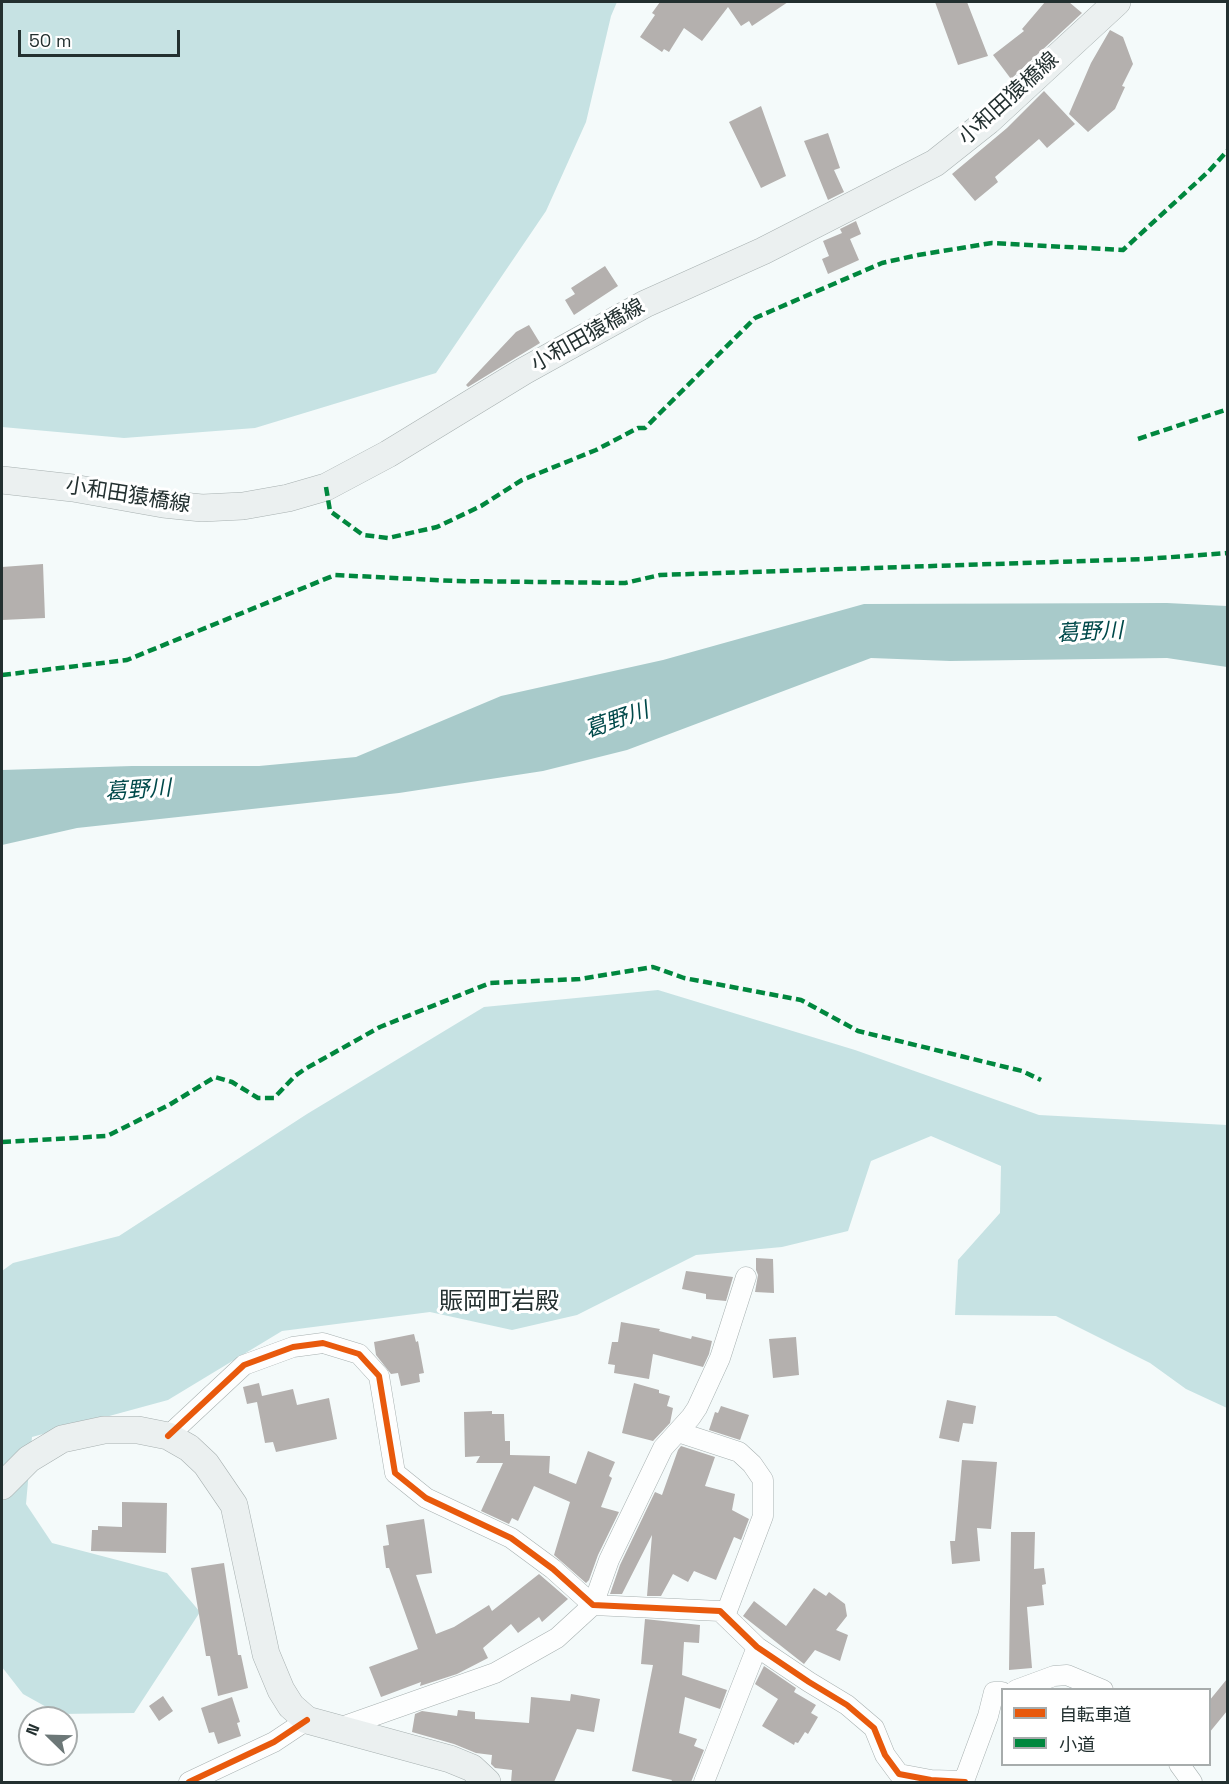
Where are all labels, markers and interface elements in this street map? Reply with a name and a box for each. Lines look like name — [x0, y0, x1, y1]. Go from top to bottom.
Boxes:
scale bar — [21, 18, 183, 56]
text: 50 m — [29, 29, 71, 52]
street label: 小和田猿橋線 — [954, 47, 1064, 151]
street label: 小和田猿橋線 — [527, 294, 649, 378]
street label: 小和田猿橋線 — [64, 474, 192, 518]
water label: 葛野川 — [1056, 618, 1124, 648]
water label: 葛野川 — [582, 698, 652, 744]
water label: 葛野川 — [104, 776, 172, 806]
district label: 賑岡町岩殿 — [439, 1288, 559, 1316]
legend — [1001, 1688, 1211, 1766]
text: 自転車道 — [1059, 1703, 1131, 1726]
north arrow — [18, 1706, 78, 1766]
text: N — [21, 1721, 45, 1739]
text: 小道 — [1059, 1733, 1095, 1756]

